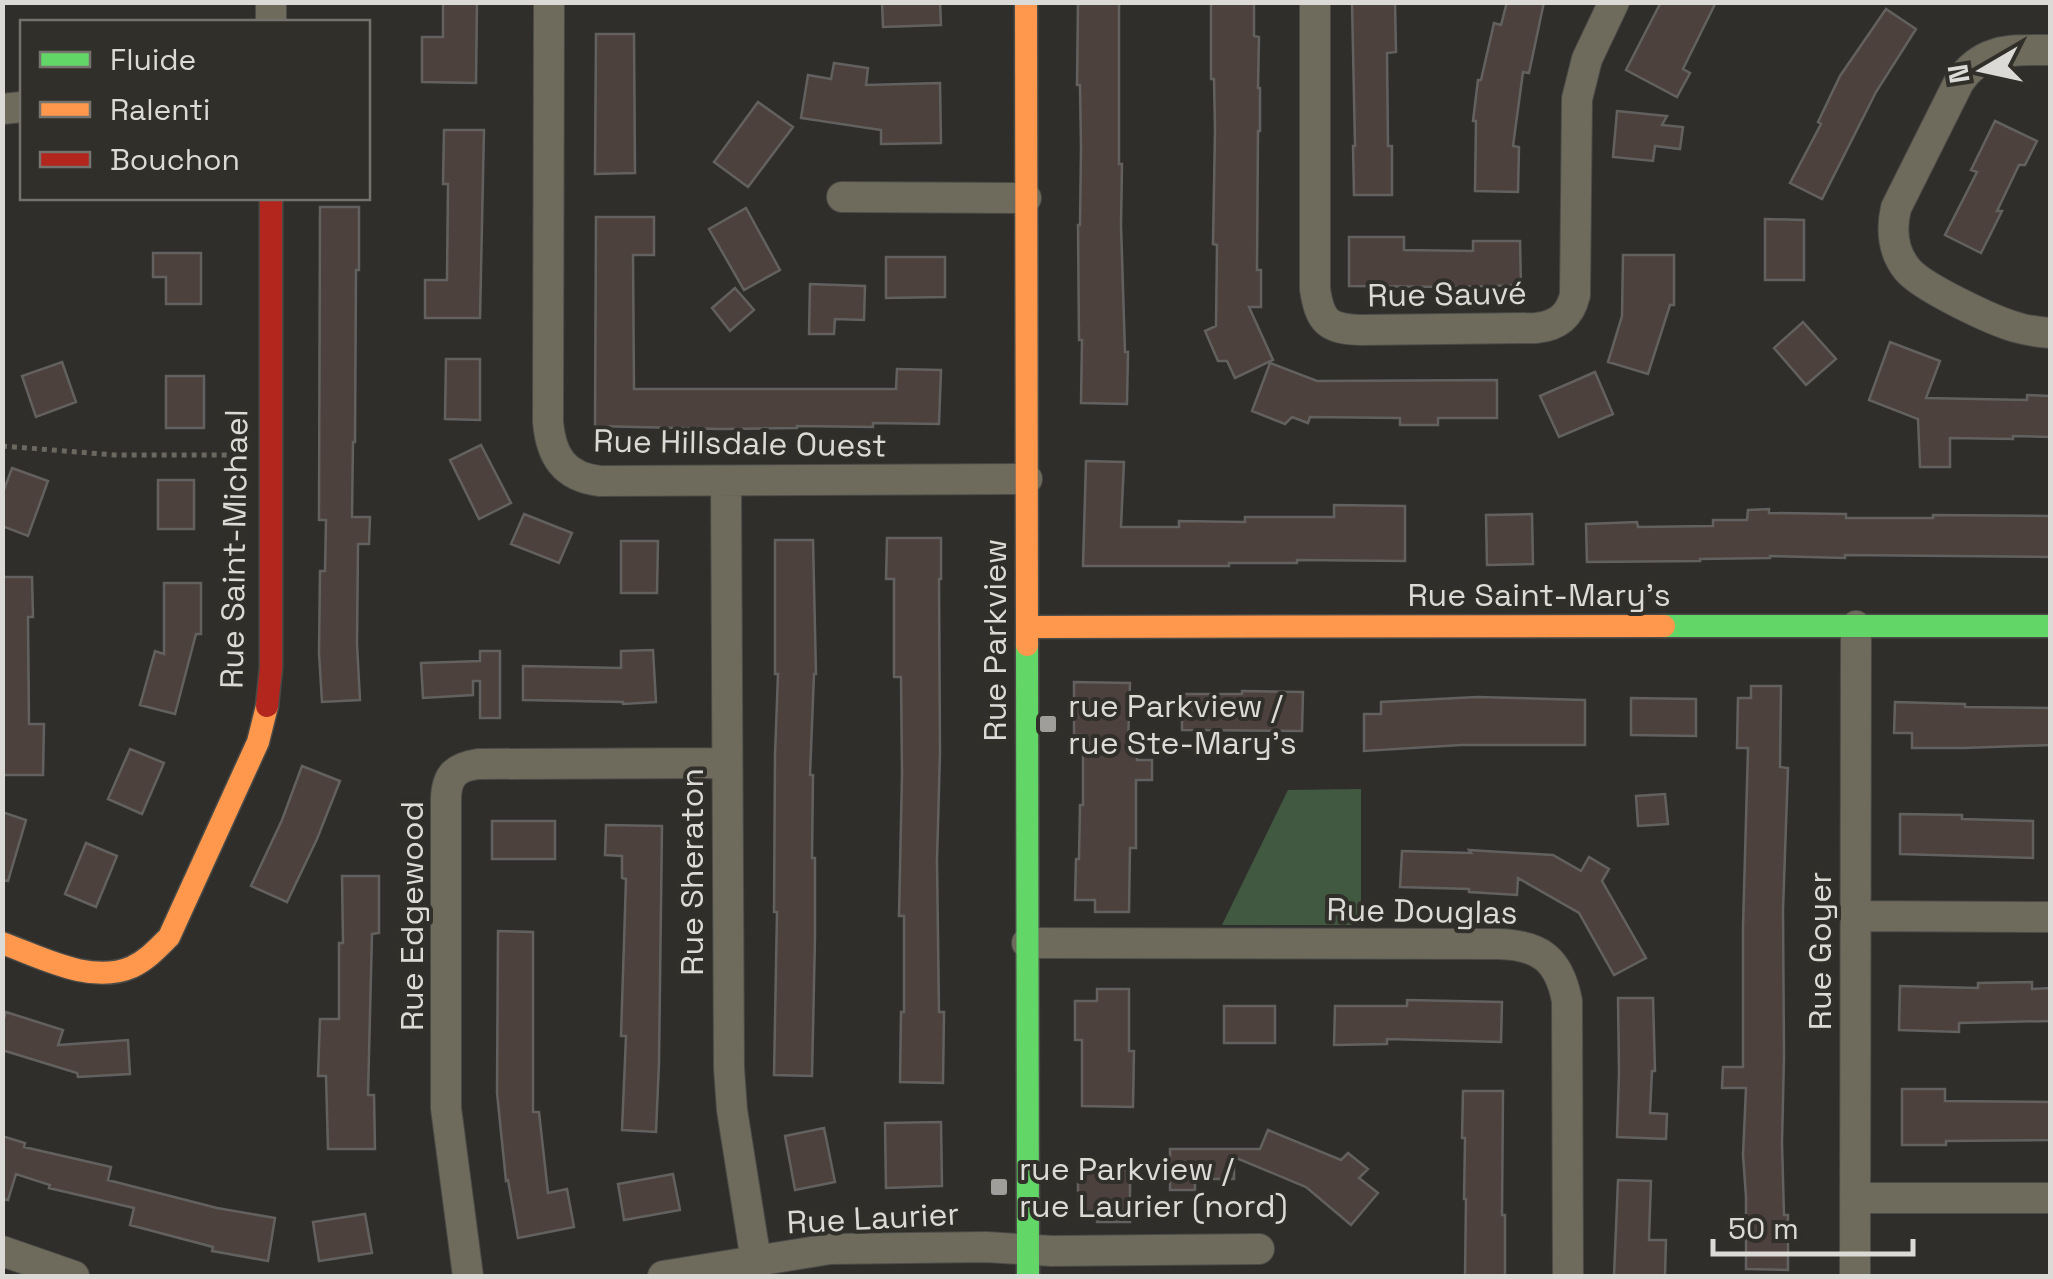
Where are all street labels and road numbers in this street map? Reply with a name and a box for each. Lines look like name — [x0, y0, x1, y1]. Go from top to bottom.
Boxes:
street label: Rue Sauvé — [1367, 273, 1527, 315]
street label: Rue Saint-Michael — [212, 409, 256, 689]
street label: Rue Hillsdale Ouest — [593, 420, 887, 466]
street label: Rue Parkview — [975, 539, 1015, 741]
street label: Rue Saint-Mary's — [1407, 575, 1671, 615]
street label: Rue Sheraton — [672, 768, 712, 976]
street label: Rue Edgewood — [392, 801, 432, 1031]
street label: Rue Goyer — [1800, 872, 1840, 1030]
street label: Rue Douglas — [1326, 889, 1518, 933]
street label: Rue Laurier — [786, 1194, 960, 1242]

